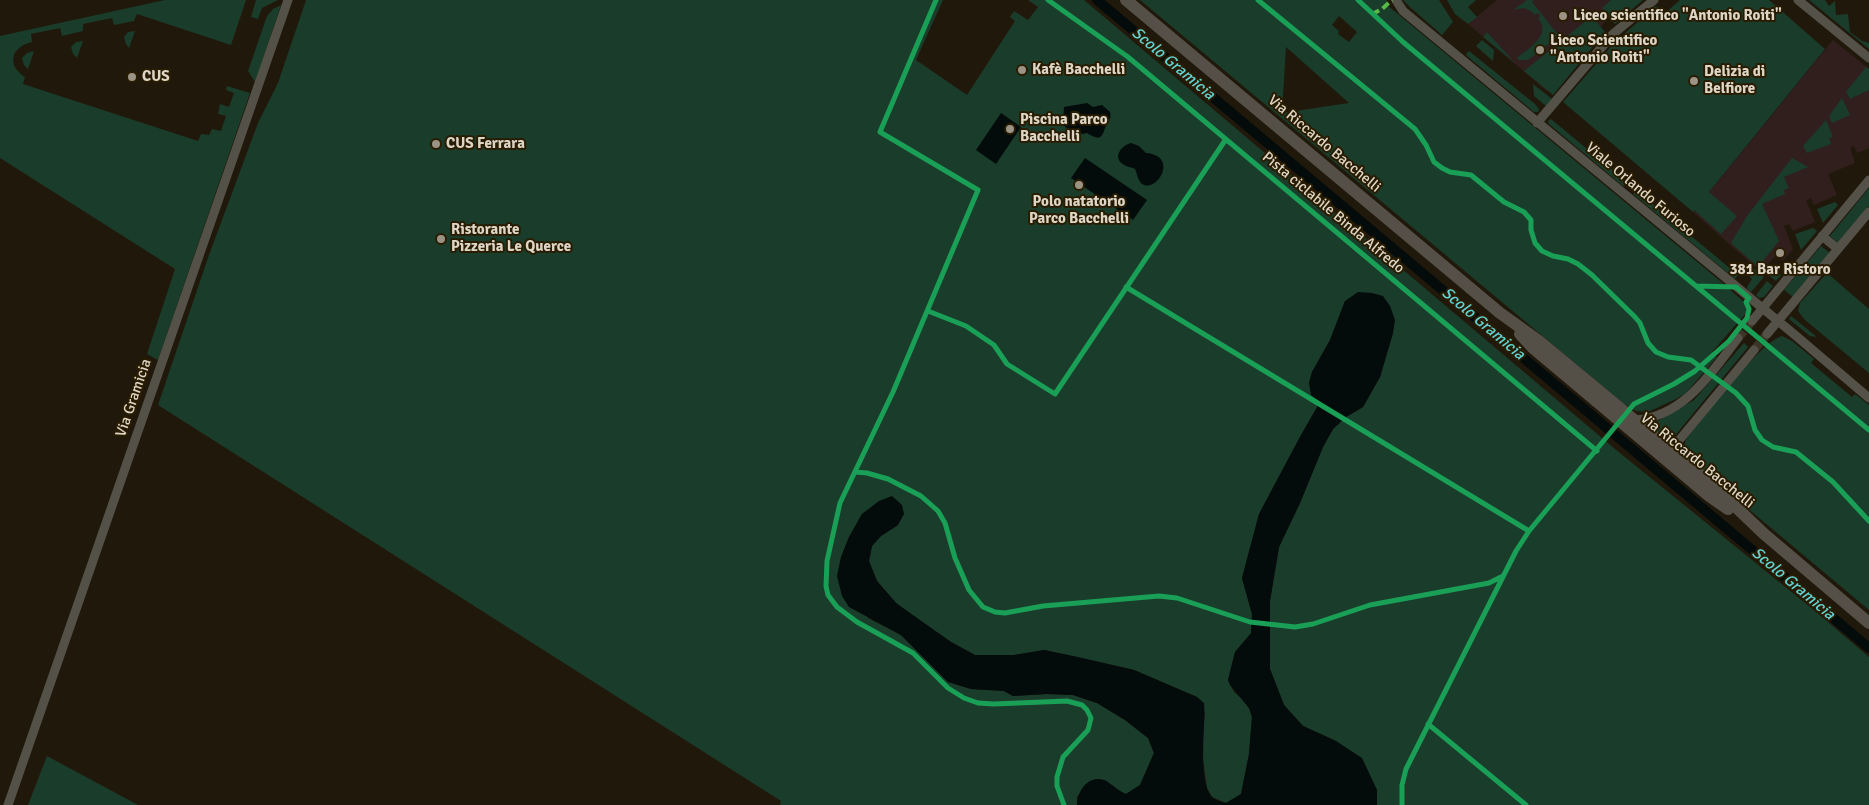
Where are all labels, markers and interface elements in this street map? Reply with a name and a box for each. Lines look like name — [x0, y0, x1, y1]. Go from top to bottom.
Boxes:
place label: Liceo scientifico "Antonio Roiti" — [1573, 7, 1782, 25]
marker: Liceo scientifico "Antonio Roiti" — [1557, 10, 1569, 22]
water label: Scolo Gramicia — [1128, 24, 1218, 104]
place label: Liceo Scientifico "Antonio Roiti" — [1550, 32, 1657, 67]
marker: Liceo Scientifico "Antonio Roiti" — [1534, 44, 1546, 56]
place label: Kafè Bacchelli — [1032, 61, 1125, 79]
place label: Delizia di Belfiore — [1704, 63, 1765, 98]
marker: Kafè Bacchelli — [1016, 64, 1028, 76]
place label: CUS — [142, 68, 170, 86]
marker: CUS — [126, 71, 138, 83]
marker: Delizia di Belfiore — [1688, 75, 1700, 87]
street label: Via Riccardo Bacchelli — [1264, 92, 1384, 196]
place label: Piscina Parco Bacchelli — [1020, 111, 1108, 146]
marker: Piscina Parco Bacchelli — [1004, 123, 1016, 135]
place label: CUS Ferrara — [446, 135, 525, 153]
marker: CUS Ferrara — [430, 138, 442, 150]
street label: Viale Orlando Furioso — [1581, 139, 1699, 241]
street label: Pista ciclabile Binda Alfredo — [1258, 148, 1408, 278]
marker: Polo natatorio Parco Bacchelli — [1073, 179, 1085, 191]
place label: Polo natatorio Parco Bacchelli — [1029, 193, 1129, 228]
place label: Ristorante Pizzeria Le Querce — [451, 221, 571, 256]
marker: Ristorante Pizzeria Le Querce — [435, 233, 447, 245]
marker: 381 Bar Ristoro — [1774, 247, 1786, 259]
place label: 381 Bar Ristoro — [1729, 261, 1831, 279]
water label: Scolo Gramicia — [1438, 284, 1528, 364]
street label: Via Gramicia — [112, 357, 156, 439]
street label: Via Riccardo Bacchelli — [1636, 409, 1758, 513]
water label: Scolo Gramicia — [1748, 544, 1838, 624]

